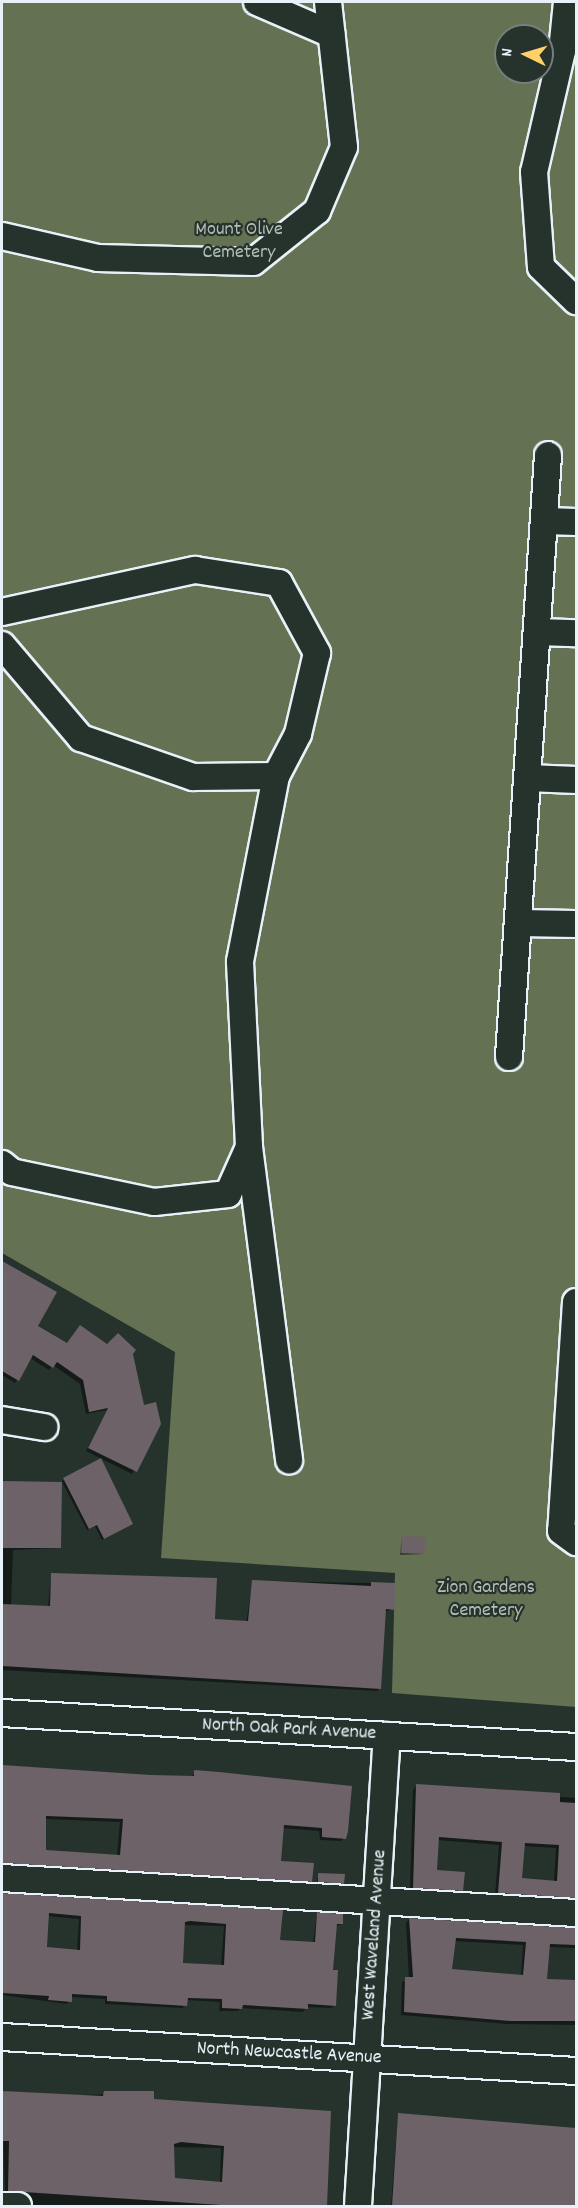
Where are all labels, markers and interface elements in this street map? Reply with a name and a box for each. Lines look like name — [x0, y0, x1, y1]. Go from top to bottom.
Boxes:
north arrow — [494, 24, 554, 84]
text: N — [496, 48, 519, 58]
park label: Mount Olive Cemetery — [195, 219, 283, 266]
park label: Zion Gardens Cemetery — [437, 1576, 535, 1623]
street label: North Oak Park Avenue — [201, 1713, 377, 1747]
street label: West Waveland Avenue — [357, 1849, 393, 2021]
street label: North Newcastle Avenue — [196, 2037, 382, 2071]

